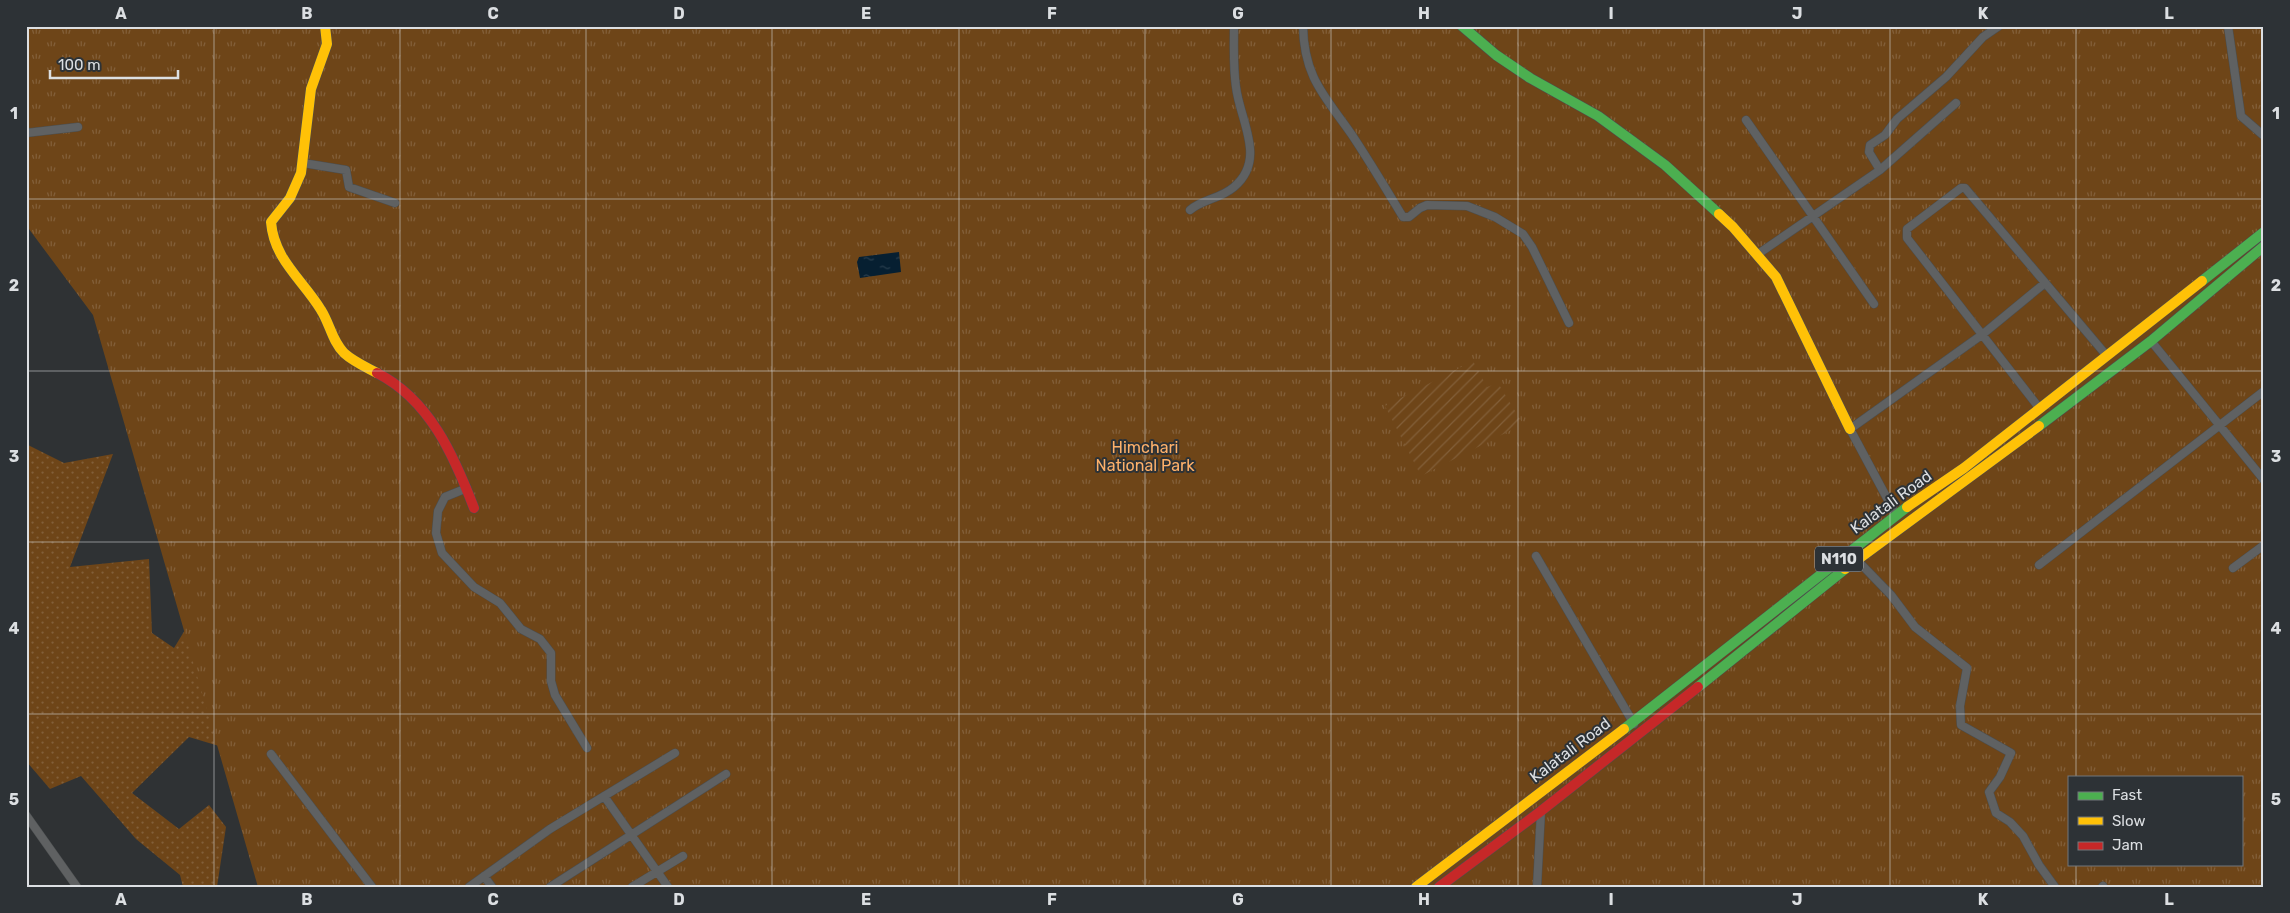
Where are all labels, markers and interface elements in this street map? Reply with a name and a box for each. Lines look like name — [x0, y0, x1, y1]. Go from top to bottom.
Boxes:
text: A — [115, 4, 127, 23]
text: B — [301, 4, 313, 23]
text: C — [487, 4, 499, 23]
text: D — [673, 4, 685, 23]
text: E — [861, 4, 871, 23]
text: F — [1047, 4, 1057, 23]
text: G — [1232, 4, 1244, 23]
text: H — [1418, 4, 1430, 23]
text: I — [1608, 4, 1614, 23]
text: J — [1792, 4, 1802, 23]
text: K — [1978, 4, 1989, 23]
text: L — [2164, 4, 2174, 23]
scale bar — [50, 48, 178, 80]
text: 100 m — [58, 56, 100, 74]
text: 1 — [10, 104, 18, 123]
text: 1 — [2272, 104, 2280, 123]
text: 2 — [9, 276, 19, 295]
text: 2 — [2271, 276, 2281, 295]
park label: Himchari National Park — [1096, 438, 1195, 475]
text: 3 — [9, 447, 19, 466]
text: 3 — [2271, 447, 2281, 466]
street label: Kalatali Road — [1847, 466, 1935, 538]
road number: N110 — [1815, 546, 1863, 572]
text: 4 — [9, 619, 20, 638]
text: 4 — [2271, 619, 2282, 638]
street label: Kalatali Road — [1526, 714, 1614, 786]
legend — [2068, 776, 2242, 866]
text: Fast — [2112, 786, 2142, 804]
text: 5 — [9, 790, 19, 809]
text: 5 — [2271, 790, 2281, 809]
text: Slow — [2112, 812, 2145, 830]
text: Jam — [2112, 836, 2143, 854]
text: A — [115, 890, 127, 909]
text: B — [301, 890, 313, 909]
text: C — [487, 890, 499, 909]
text: D — [673, 890, 685, 909]
text: E — [861, 890, 871, 909]
text: F — [1047, 890, 1057, 909]
text: G — [1232, 890, 1244, 909]
text: H — [1418, 890, 1430, 909]
text: I — [1608, 890, 1614, 909]
text: J — [1792, 890, 1802, 909]
text: K — [1978, 890, 1989, 909]
text: L — [2164, 890, 2174, 909]

